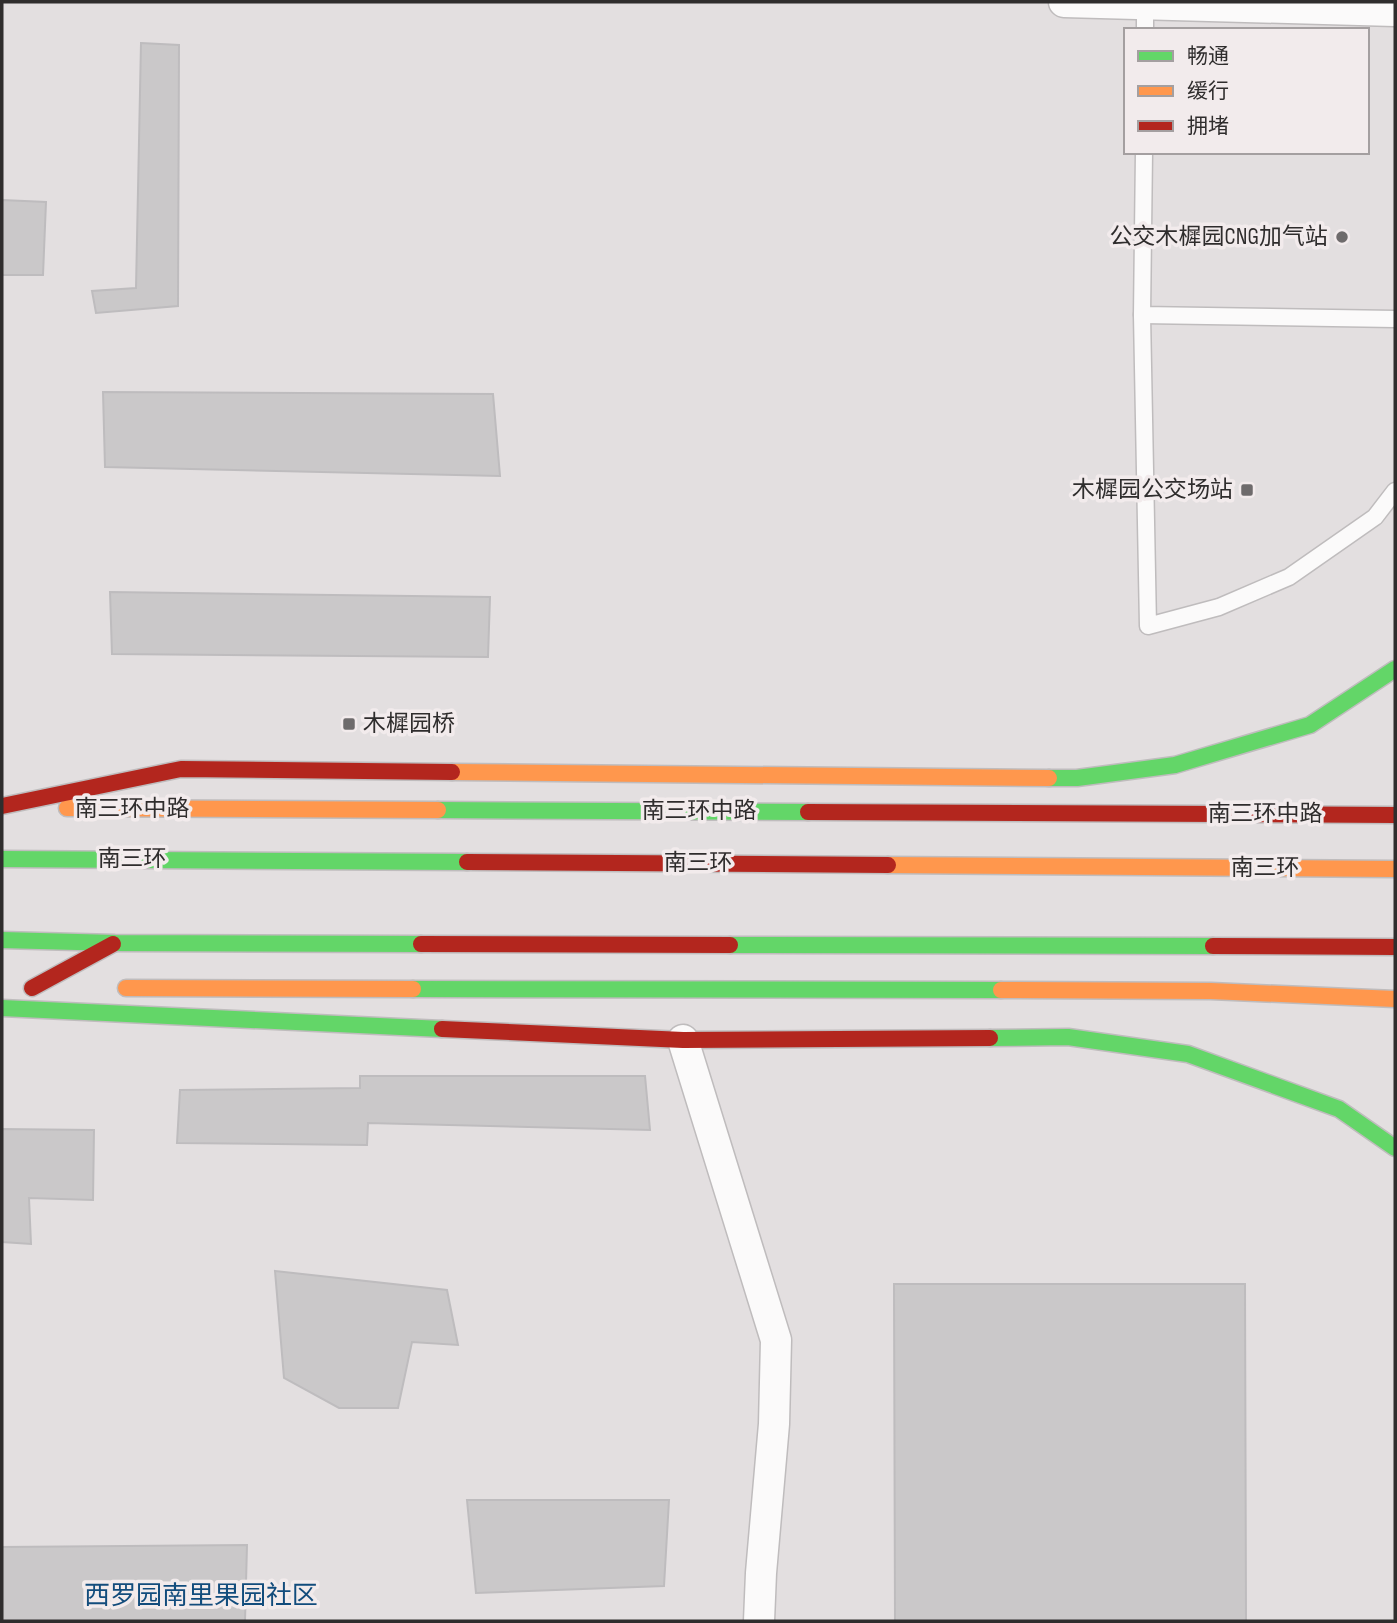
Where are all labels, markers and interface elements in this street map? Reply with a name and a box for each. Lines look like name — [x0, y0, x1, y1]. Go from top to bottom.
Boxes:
legend — [1124, 28, 1369, 154]
text: 畅通 — [1187, 44, 1229, 69]
text: 缓行 — [1187, 79, 1229, 104]
text: 拥堵 — [1187, 114, 1229, 139]
place label: 公交木樨园CNG加气站 — [1110, 223, 1328, 251]
marker: 公交木樨园CNG加气站 — [1334, 229, 1350, 245]
place label: 木樨园公交场站 — [1072, 476, 1233, 504]
marker: 木樨园公交场站 — [1239, 482, 1255, 498]
place label: 木樨园桥 — [363, 710, 455, 738]
marker: 木樨园桥 — [341, 716, 357, 732]
street label: 南三环中路 — [75, 795, 190, 823]
street label: 南三环中路 — [642, 797, 757, 825]
street label: 南三环中路 — [1208, 800, 1323, 828]
street label: 南三环 — [98, 845, 167, 873]
street label: 南三环 — [664, 849, 733, 877]
street label: 南三环 — [1231, 854, 1300, 882]
district label: 西罗园南里果园社区 — [84, 1581, 318, 1612]

